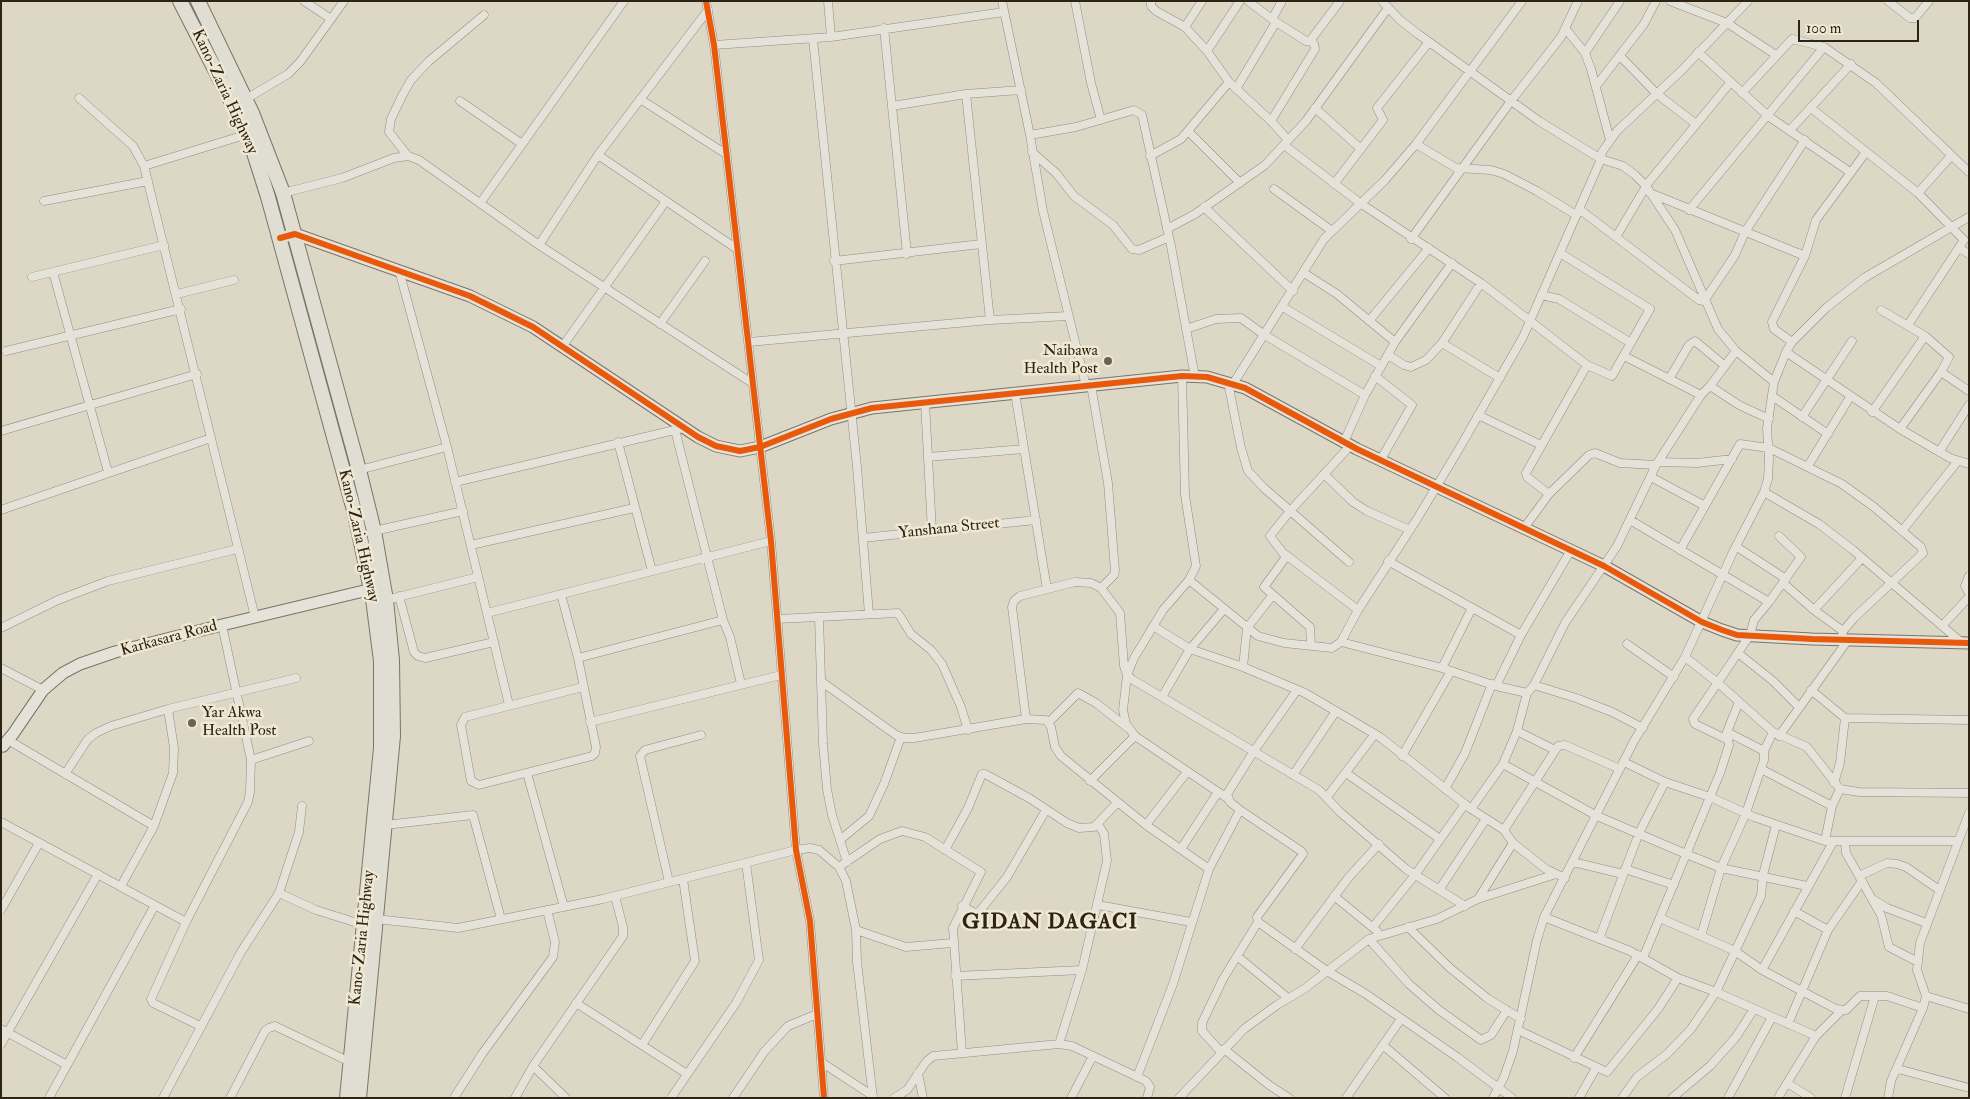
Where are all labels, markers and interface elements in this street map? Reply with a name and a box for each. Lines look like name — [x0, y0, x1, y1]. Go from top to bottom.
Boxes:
scale bar — [1800, 10, 1921, 42]
text: 100 m — [1806, 19, 1841, 38]
street label: Kano-Zaria Highway — [187, 26, 261, 158]
place label: Naibawa Health Post — [1024, 342, 1098, 380]
marker: Naibawa Health Post — [1102, 355, 1114, 367]
street label: Kano-Zaria Highway — [333, 468, 383, 604]
street label: Yanshana Street — [897, 514, 1001, 544]
street label: Karkasara Road — [119, 617, 219, 661]
place label: Yar Akwa Health Post — [202, 704, 276, 742]
marker: Yar Akwa Health Post — [186, 717, 198, 729]
street label: Kano-Zaria Highway — [346, 869, 380, 1007]
district label: GIDAN DAGACI — [961, 910, 1139, 936]

